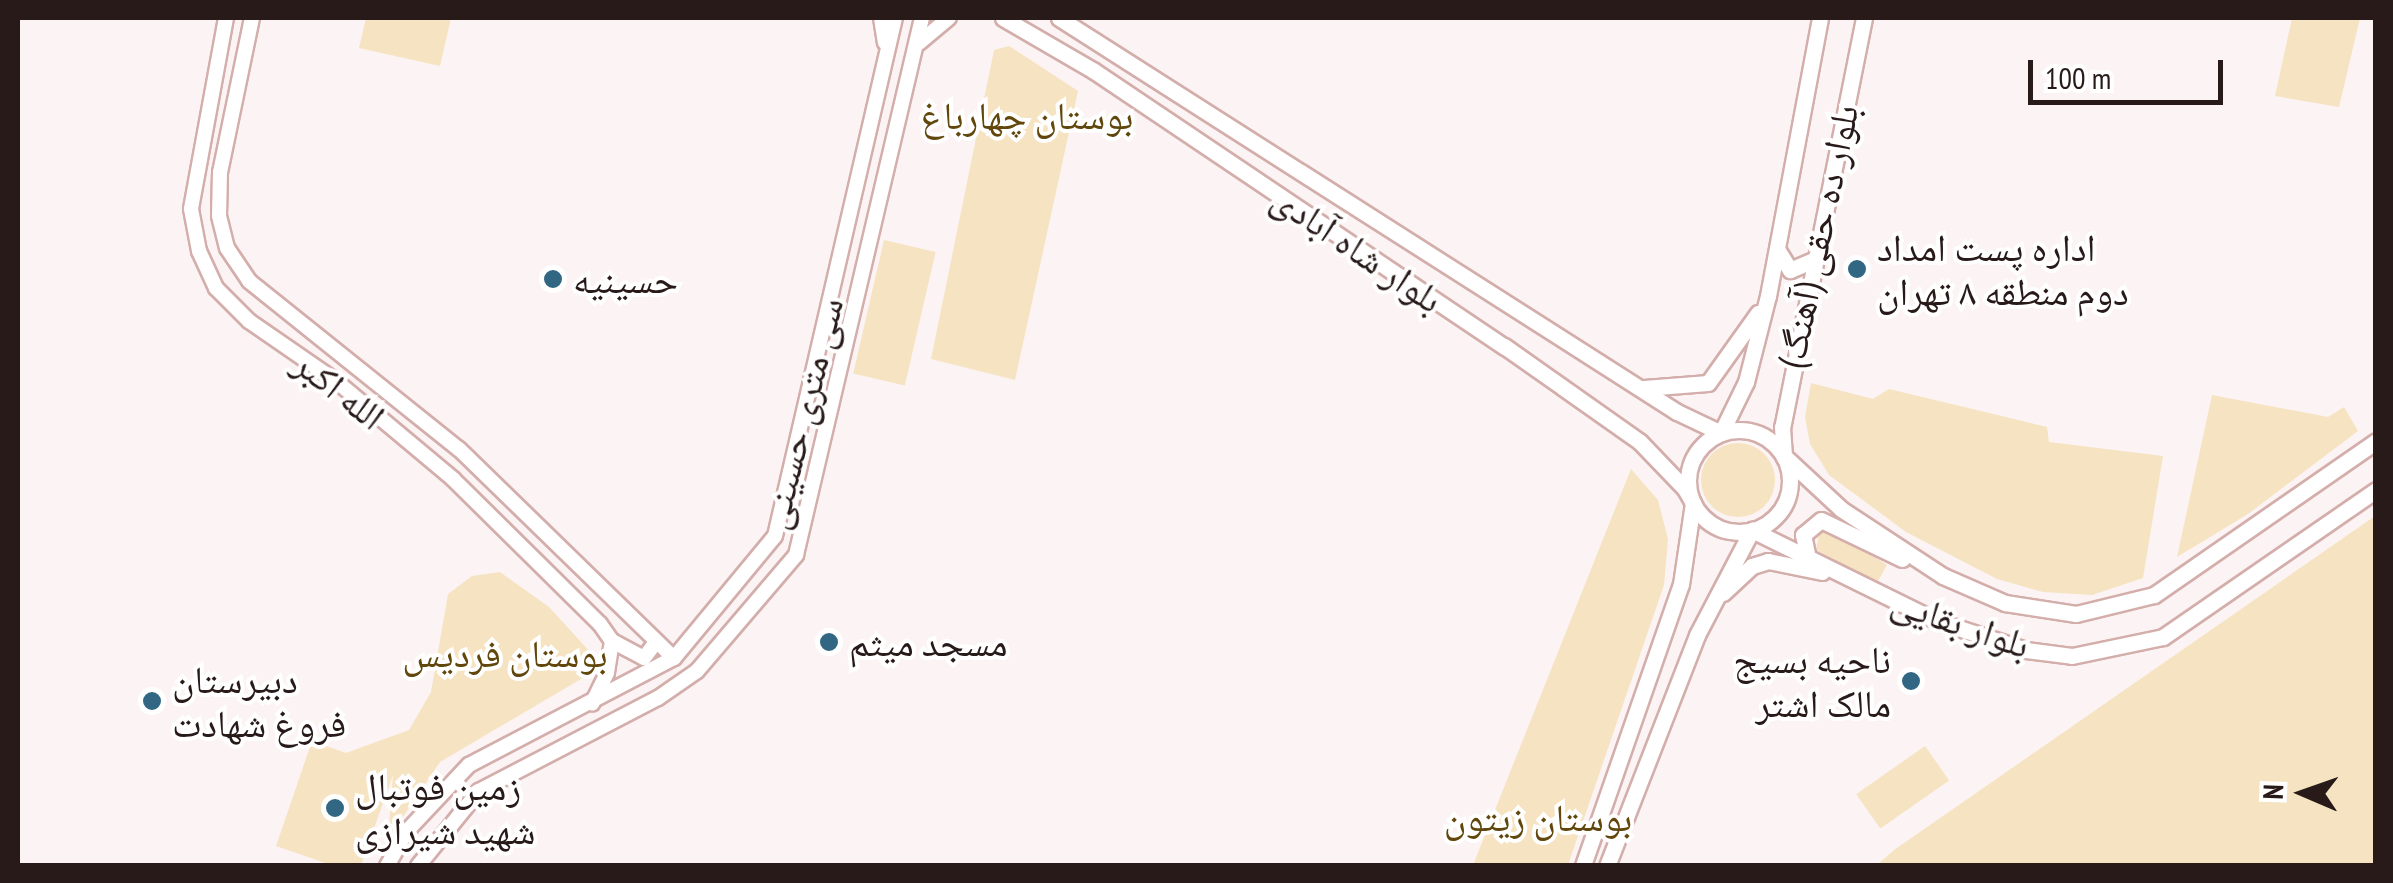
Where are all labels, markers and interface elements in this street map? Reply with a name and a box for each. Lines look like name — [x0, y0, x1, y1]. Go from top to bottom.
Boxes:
scale bar — [2033, 40, 2228, 102]
text: 100 m — [2045, 58, 2111, 97]
park label: بوستان چهارباغ — [921, 92, 1133, 138]
street label: بلوار ده حقی (آهنگ) — [1767, 100, 1867, 372]
street label: بلوار شاه آبادی — [1264, 174, 1452, 322]
place label: اداره پست امداد دوم منطقه ۸ تهران — [1877, 224, 2129, 314]
place label: حسینیه — [573, 256, 678, 302]
marker: اداره پست امداد دوم منطقه ۸ تهران — [1846, 258, 1868, 280]
marker: حسینیه — [542, 268, 564, 290]
street label: سی متری حسینی — [750, 292, 852, 534]
street label: الله اکبر — [285, 339, 395, 439]
street label: بلوار بقایی — [1886, 577, 2036, 667]
place label: مسجد میثم — [849, 619, 1008, 665]
park label: بوستان فردیس — [402, 630, 608, 676]
marker: مسجد میثم — [818, 631, 840, 653]
place label: ناحیه بسیج مالک اشتر — [1733, 636, 1891, 726]
place label: دبیرستان فروغ شهادت — [172, 656, 346, 746]
marker: ناحیه بسیج مالک اشتر — [1900, 670, 1922, 692]
marker: دبیرستان فروغ شهادت — [141, 690, 163, 712]
north arrow — [2253, 743, 2353, 843]
place label: زمین فوتبال شهید شیرازی — [355, 763, 535, 852]
text: N — [2254, 784, 2291, 800]
park label: بوستان زیتون — [1444, 794, 1632, 840]
marker: زمین فوتبال شهید شیرازی — [324, 797, 346, 819]

